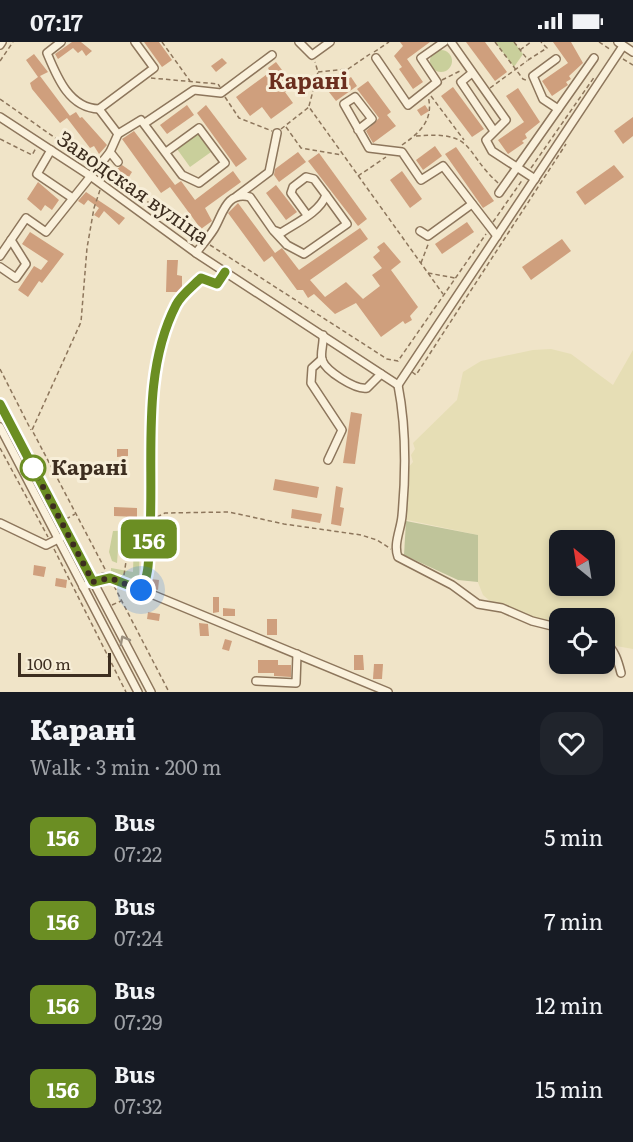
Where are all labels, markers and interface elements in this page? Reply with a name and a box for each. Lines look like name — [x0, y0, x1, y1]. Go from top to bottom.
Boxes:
text: 07:17 — [30, 5, 83, 38]
district label: Карані — [268, 63, 348, 96]
street label: Заводская вуліца — [52, 122, 218, 251]
place label: Карані — [51, 450, 128, 481]
marker: Карані — [20, 455, 46, 481]
line badge: 156 — [114, 520, 184, 558]
text: 156 — [133, 524, 165, 555]
north arrow — [549, 530, 615, 596]
map controls — [549, 530, 615, 674]
your location — [126, 575, 156, 605]
button: locate — [549, 608, 615, 674]
one-way arrow — [120, 636, 131, 646]
scale bar — [18, 650, 111, 678]
text: 100 m — [27, 651, 71, 675]
text: Карані — [30, 707, 136, 749]
button: heart — [540, 712, 603, 775]
text: Walk · 3 min · 200 m — [30, 751, 221, 781]
text: Bus — [114, 805, 155, 838]
text: 5 min — [544, 820, 603, 853]
text: 156 — [47, 821, 79, 852]
text: 07:22 — [114, 838, 162, 868]
text: Bus — [114, 889, 155, 922]
text: 7 min — [544, 904, 603, 937]
text: 156 — [47, 905, 79, 936]
text: 07:24 — [114, 922, 163, 952]
text: Bus — [114, 973, 155, 1006]
text: 12 min — [535, 988, 603, 1021]
text: 156 — [47, 989, 79, 1020]
text: 07:29 — [114, 1006, 162, 1036]
text: Bus — [114, 1057, 155, 1090]
text: 15 min — [535, 1072, 603, 1105]
text: 156 — [47, 1073, 79, 1104]
text: 07:32 — [114, 1090, 162, 1120]

